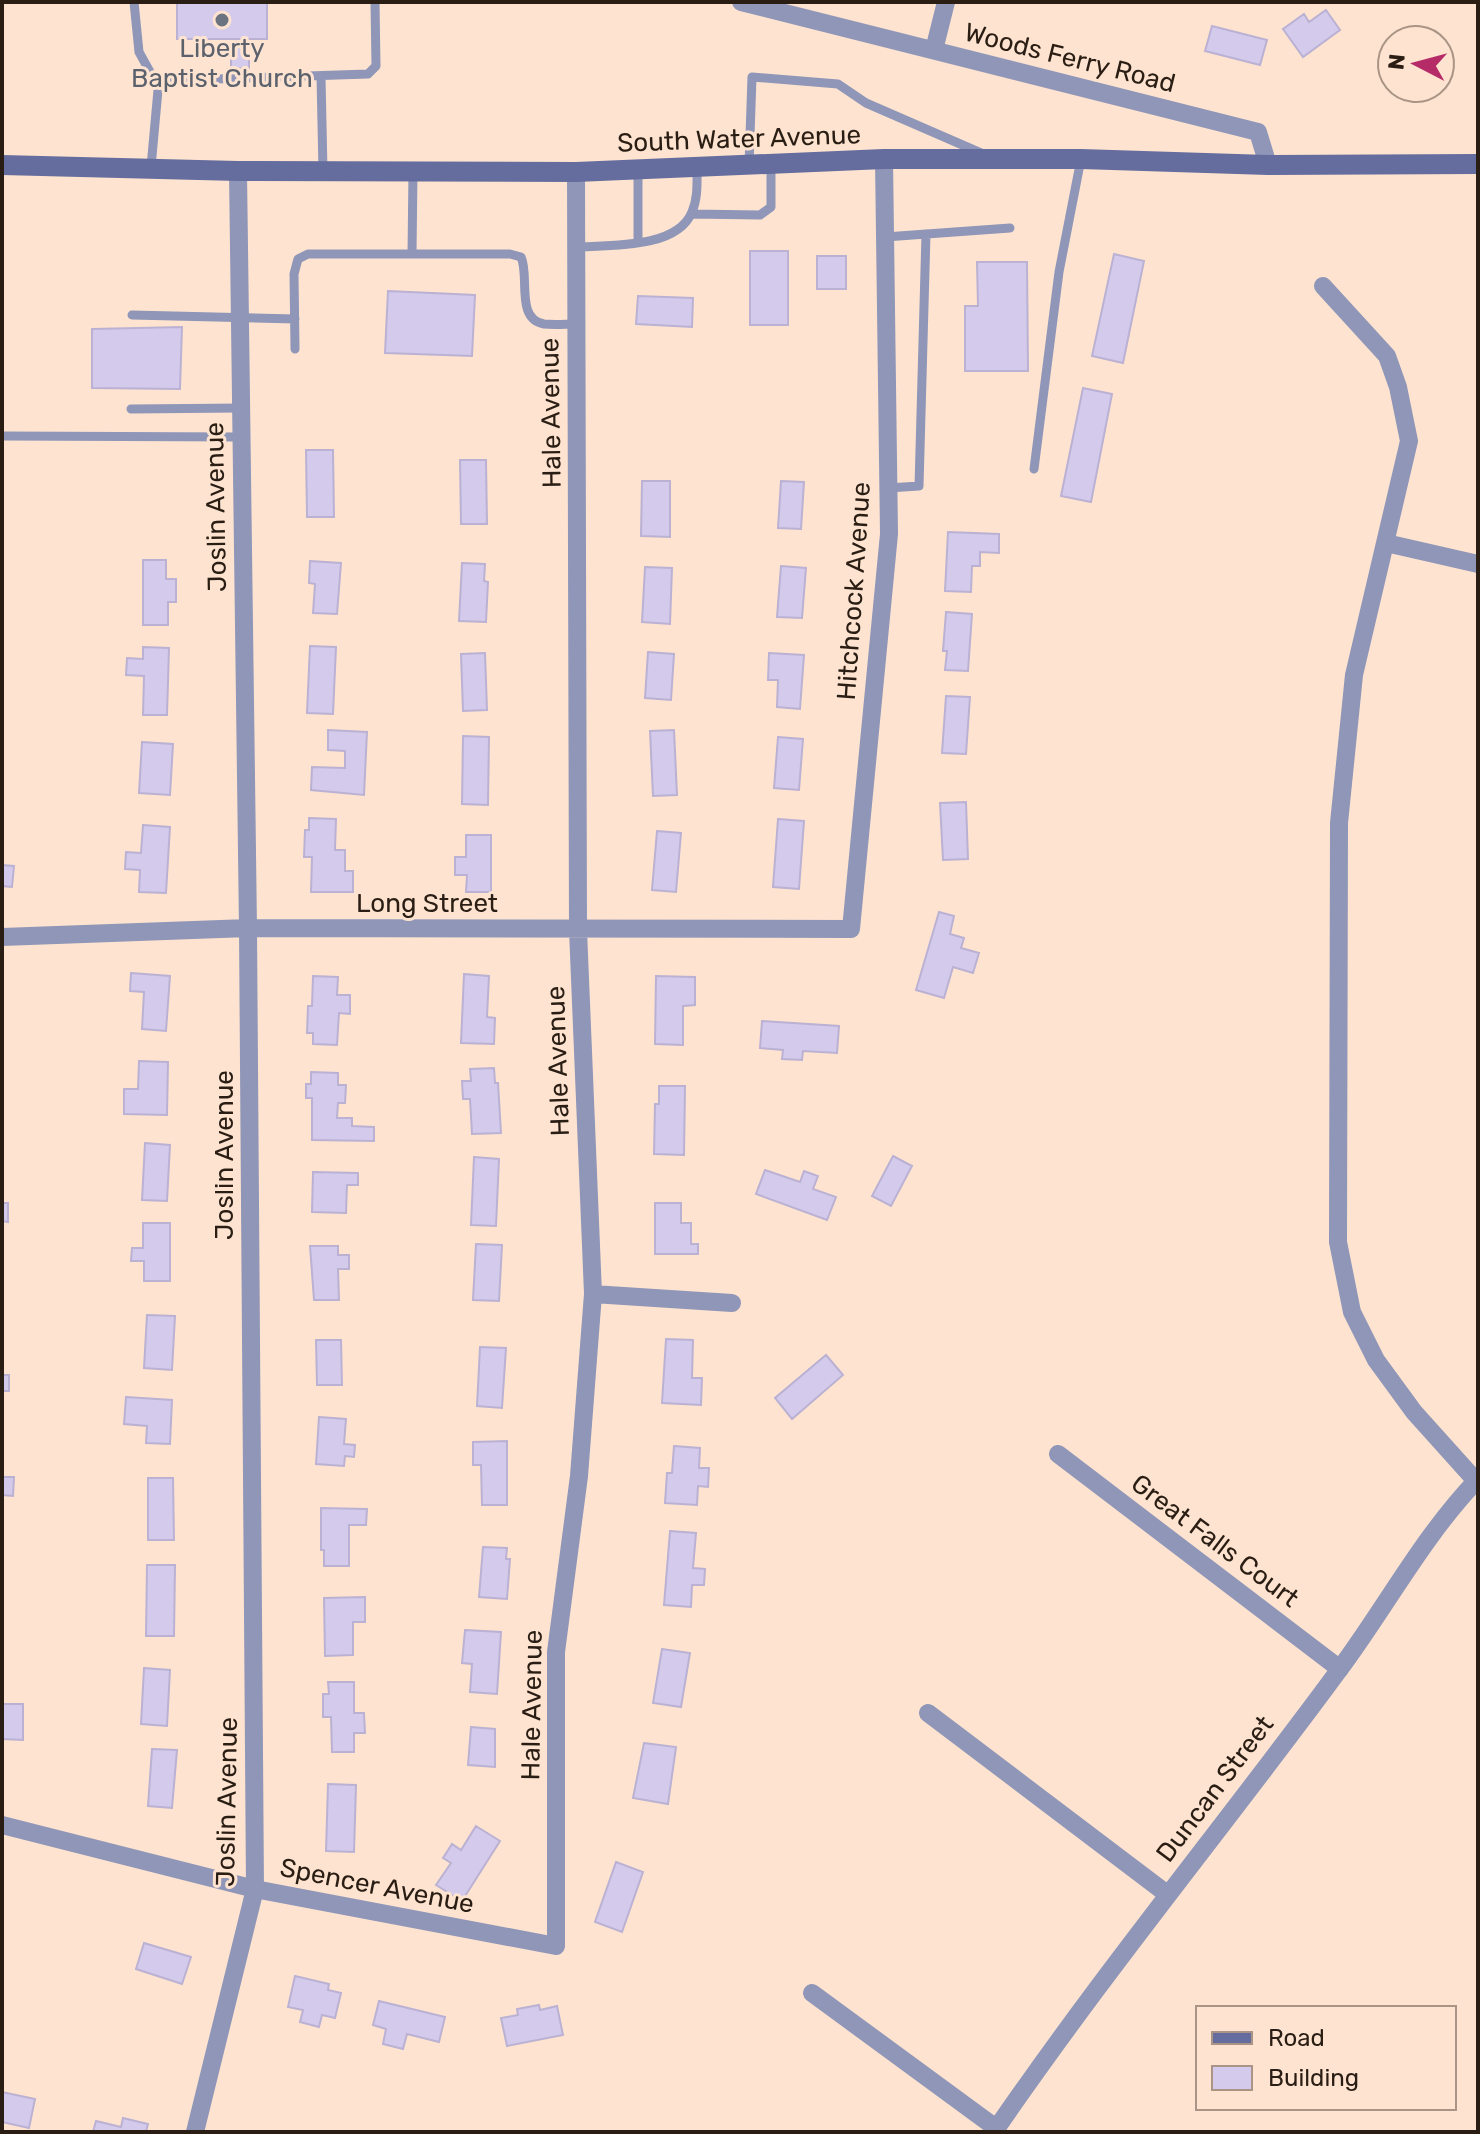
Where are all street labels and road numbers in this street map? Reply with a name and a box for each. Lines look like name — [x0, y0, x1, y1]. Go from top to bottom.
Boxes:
street label: Woods Ferry Road — [961, 17, 1179, 99]
street label: South Water Avenue — [617, 119, 861, 159]
street label: Hale Avenue — [534, 337, 568, 489]
street label: Joslin Avenue — [199, 422, 233, 592]
street label: Hitchcock Avenue — [831, 481, 877, 701]
street label: Long Street — [356, 888, 498, 919]
street label: Hale Avenue — [540, 985, 576, 1137]
street label: Joslin Avenue — [209, 1070, 240, 1240]
street label: Great Falls Court — [1125, 1468, 1305, 1614]
street label: Hale Avenue — [515, 1629, 549, 1781]
street label: Duncan Street — [1150, 1710, 1280, 1868]
street label: Joslin Avenue — [210, 1717, 244, 1887]
street label: Spencer Avenue — [277, 1852, 477, 1920]

